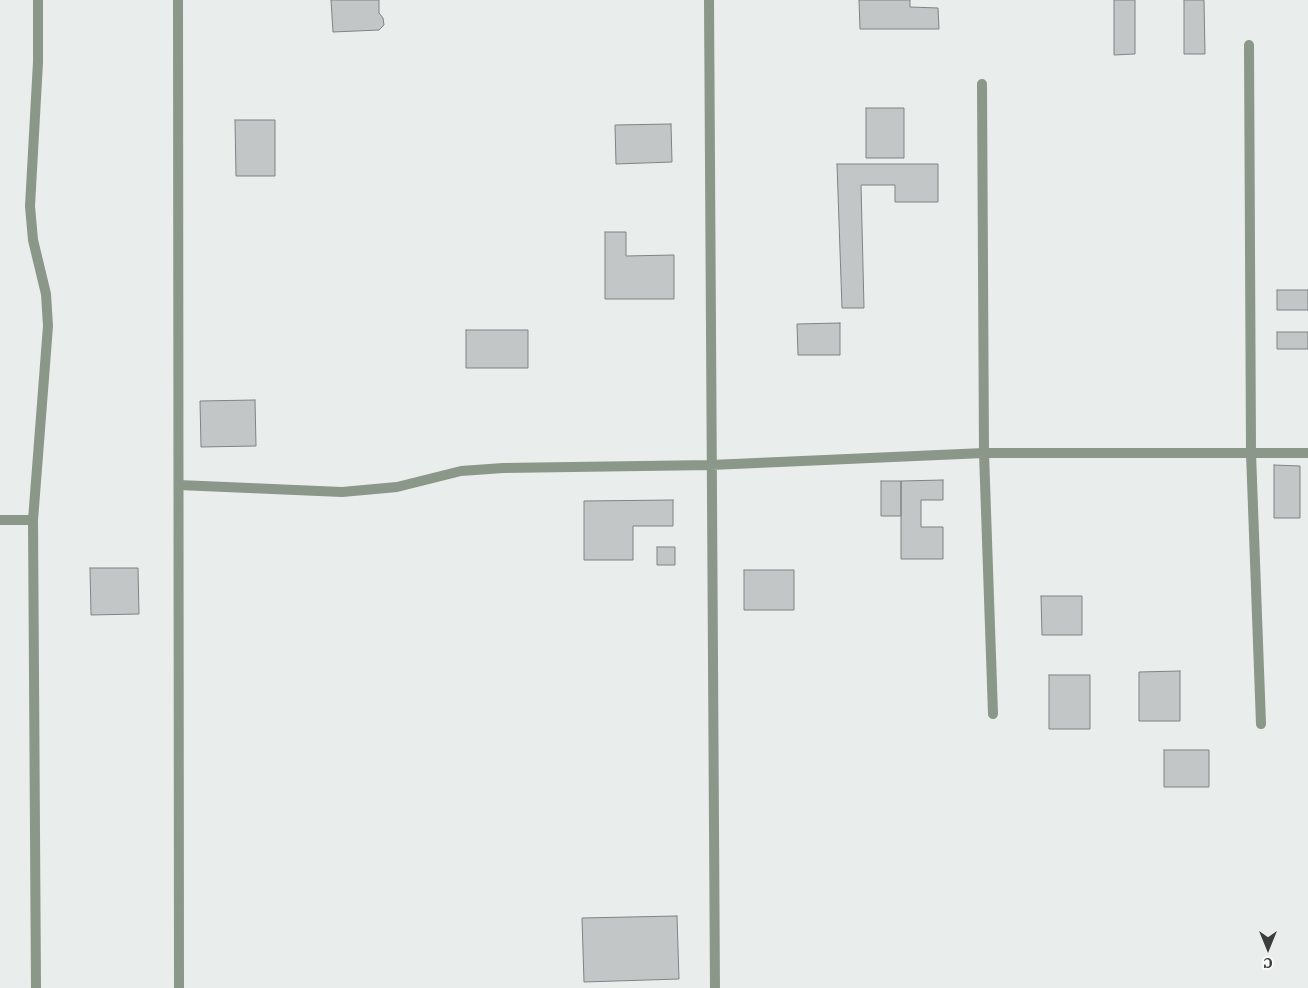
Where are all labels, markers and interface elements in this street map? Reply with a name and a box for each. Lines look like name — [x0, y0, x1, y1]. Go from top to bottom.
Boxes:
north arrow — [1243, 923, 1293, 973]
text: С — [1263, 954, 1273, 972]

